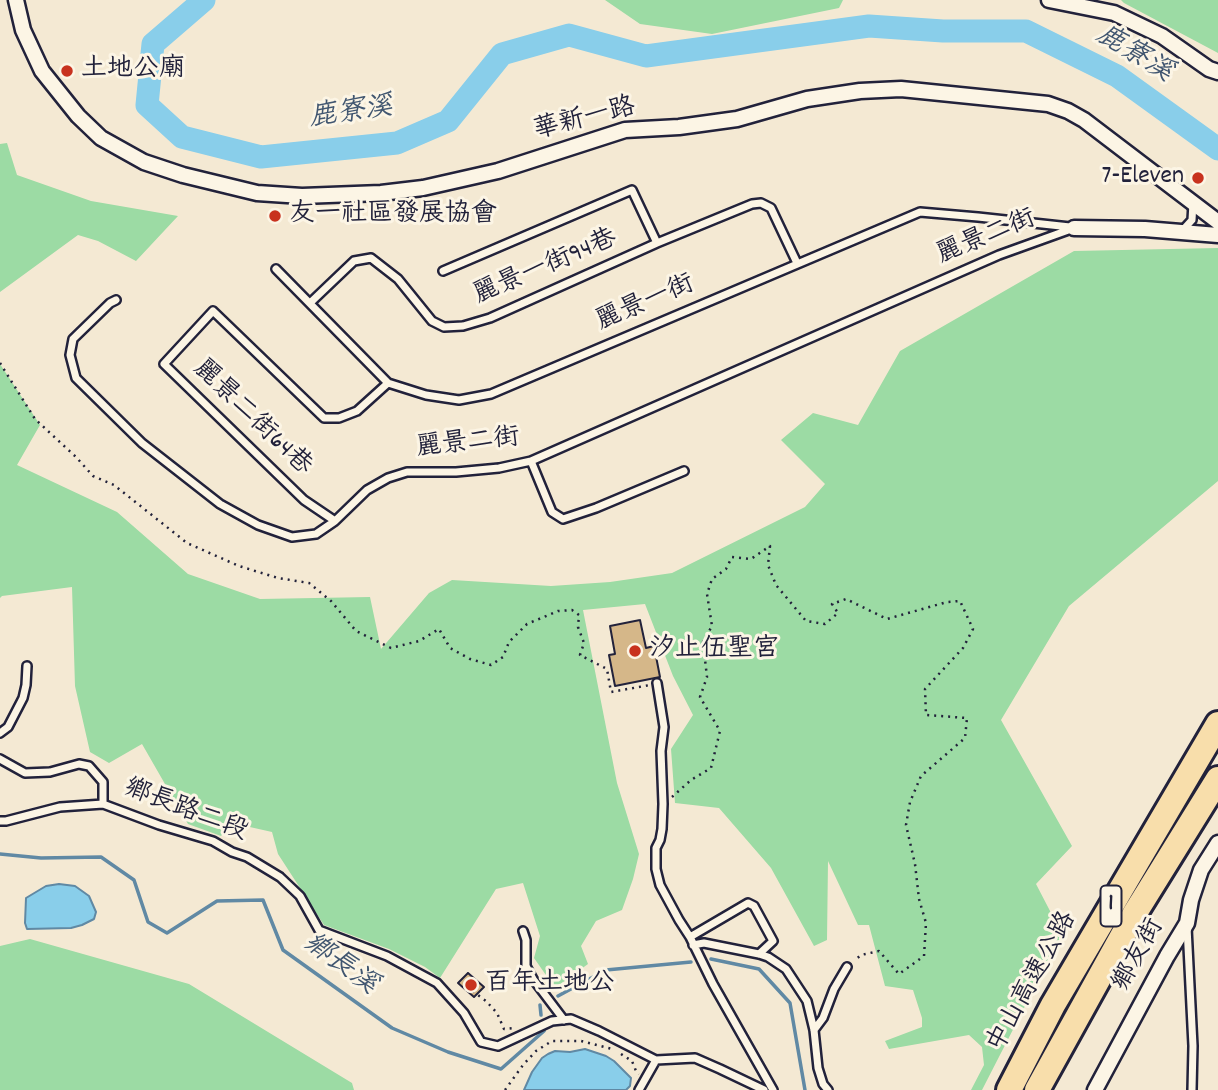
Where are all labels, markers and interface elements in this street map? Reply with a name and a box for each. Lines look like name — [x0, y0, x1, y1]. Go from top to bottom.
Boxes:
water label: 鹿寮溪 — [1088, 20, 1178, 92]
place label: 土地公廟 — [81, 55, 185, 87]
marker: 土地公廟 — [59, 63, 75, 79]
water label: 鹿寮溪 — [307, 93, 395, 137]
street label: 華新一路 — [531, 93, 639, 149]
place label: 7-Eleven — [1101, 162, 1184, 194]
marker: 7-Eleven — [1190, 170, 1206, 186]
place label: 友一社區發展協會 — [289, 200, 497, 232]
street label: 麗景二街 — [933, 205, 1041, 273]
marker: 友一社區發展協會 — [267, 208, 283, 224]
street label: 麗景一街94巷 — [470, 225, 622, 313]
street label: 麗景一街 — [592, 270, 700, 340]
street label: 麗景二街64巷 — [185, 354, 317, 484]
street label: 麗景二街 — [415, 424, 521, 466]
place label: 汐止伍聖宮 — [649, 635, 779, 667]
marker: 汐止伍聖宮 — [627, 643, 643, 659]
street label: 鄉長路二段 — [119, 774, 251, 850]
road number: 1 — [1100, 885, 1122, 926]
street label: 中山高速公路 — [983, 907, 1085, 1059]
street label: 鄉友街 — [1107, 914, 1173, 998]
water label: 鄉長溪 — [295, 928, 383, 1004]
place label: 百年土地公 — [485, 969, 615, 1001]
marker: 百年土地公 — [463, 977, 479, 993]

